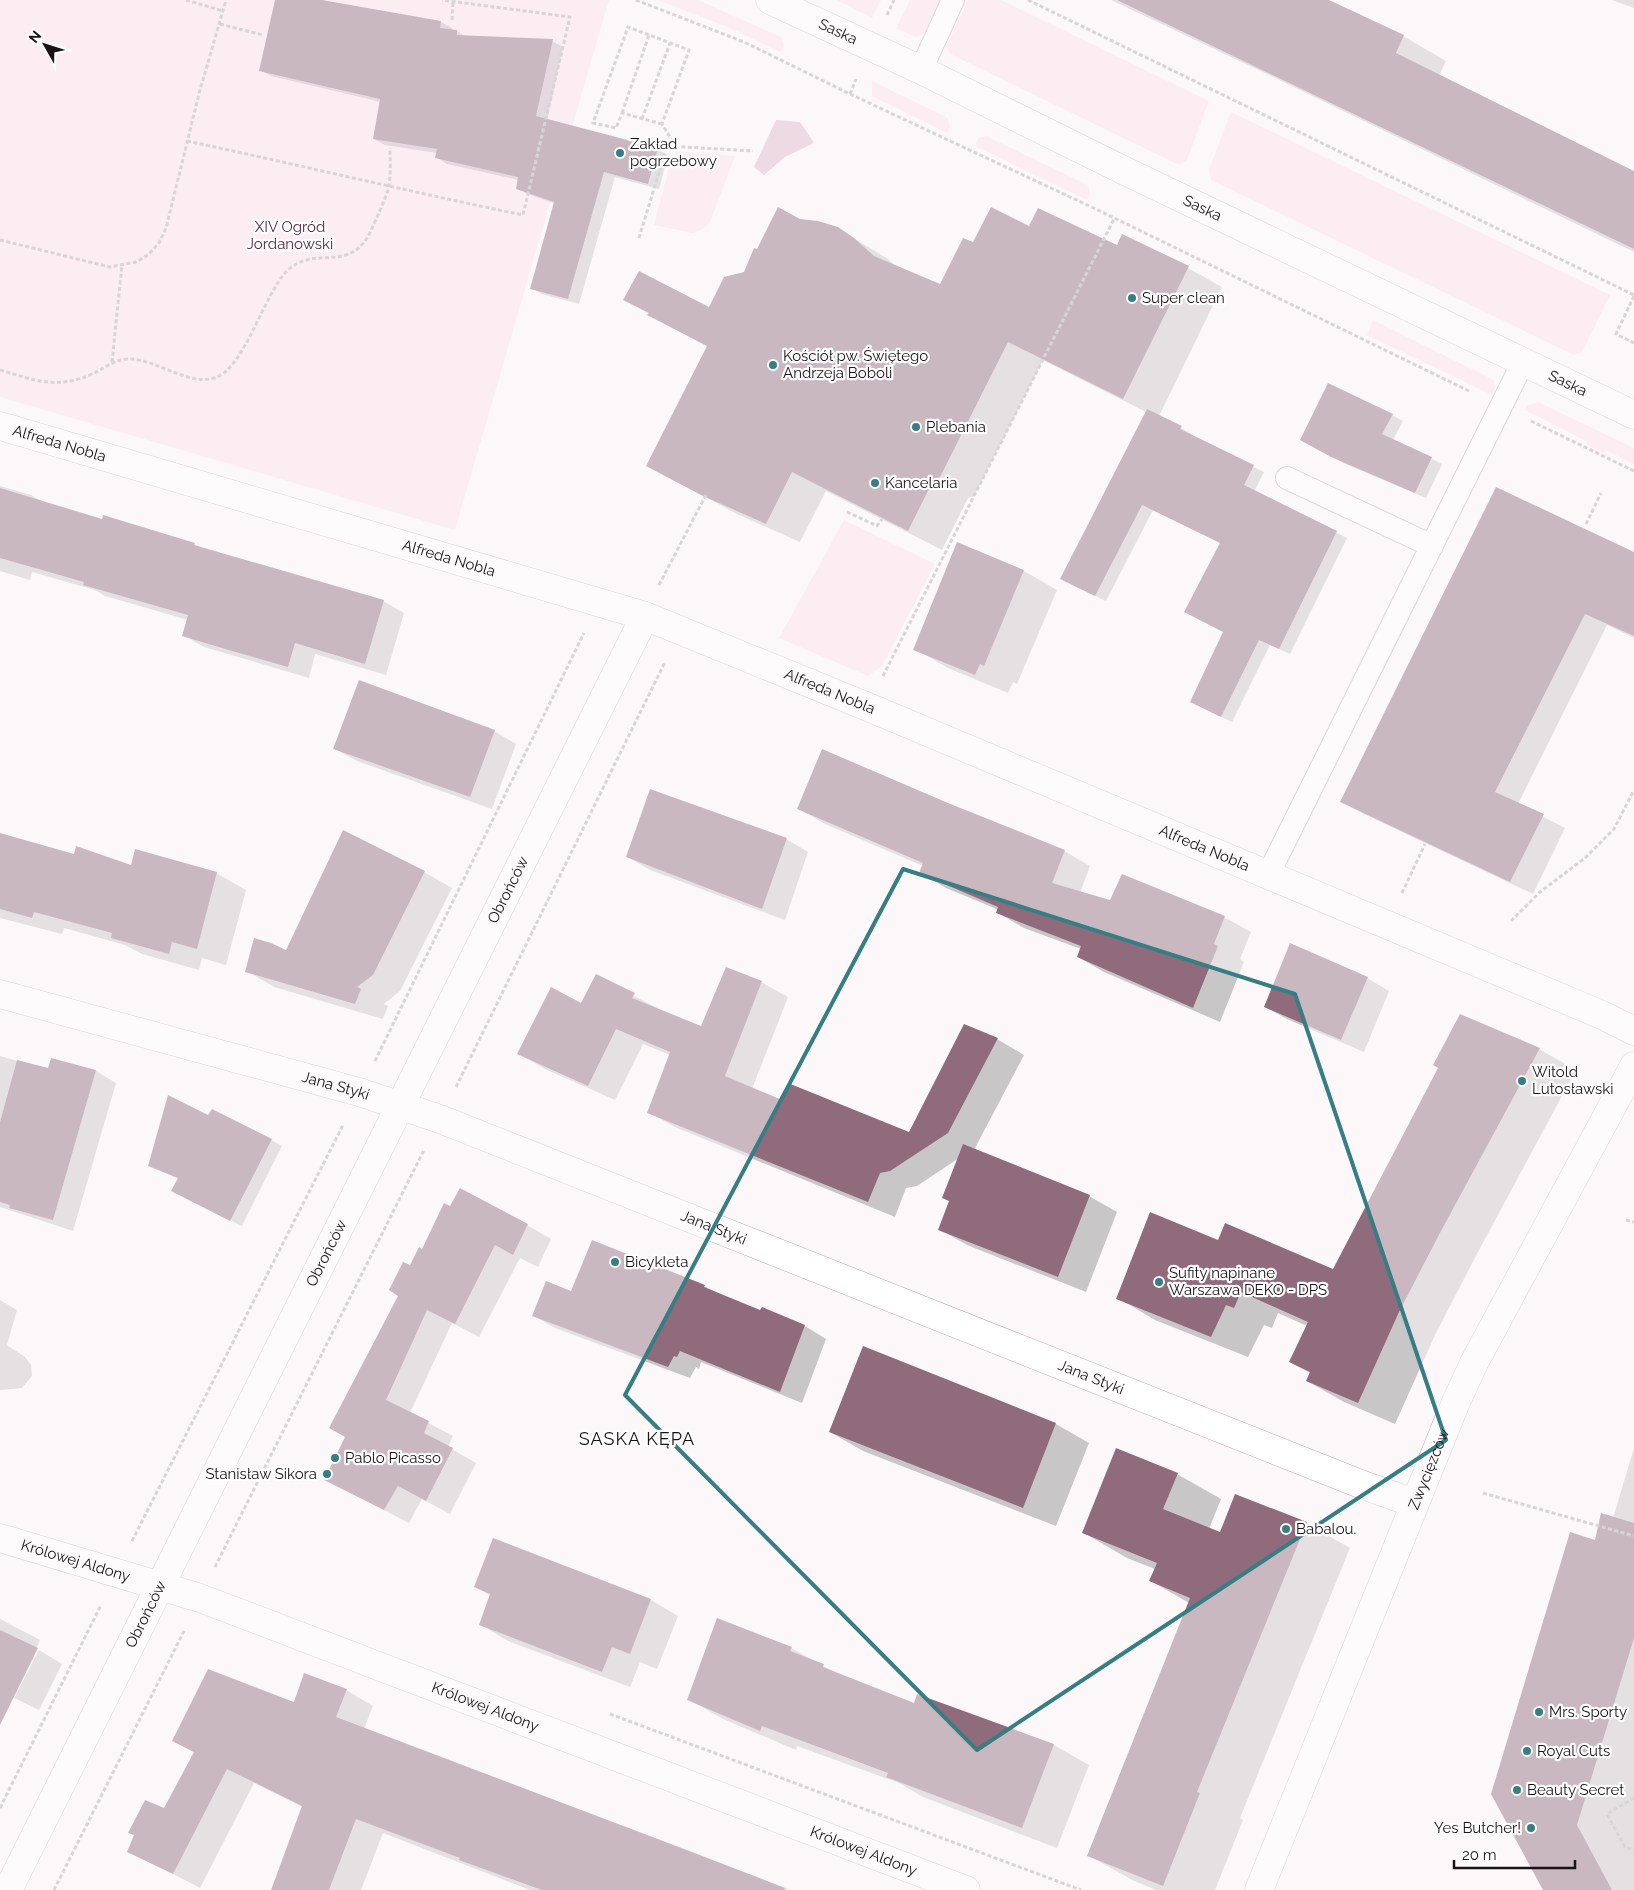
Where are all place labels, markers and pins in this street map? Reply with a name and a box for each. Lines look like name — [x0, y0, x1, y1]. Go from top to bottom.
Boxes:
place label: Zakład pogrzebowy — [630, 135, 717, 170]
marker: Zakład pogrzebowy — [614, 147, 626, 159]
place label: Super clean — [1142, 289, 1225, 307]
marker: Super clean — [1126, 292, 1138, 304]
place label: Kościół pw. Świętego Andrzeja Boboli — [783, 347, 928, 382]
marker: Kościół pw. Świętego Andrzeja Boboli — [767, 359, 779, 371]
place label: Plebania — [926, 418, 986, 436]
marker: Plebania — [910, 421, 922, 433]
place label: Kancelaria — [885, 474, 958, 492]
marker: Kancelaria — [869, 477, 881, 489]
place label: Witold Lutosławski — [1532, 1063, 1613, 1098]
marker: Witold Lutosławski — [1516, 1075, 1528, 1087]
place label: Bicykleta — [625, 1253, 688, 1271]
marker: Bicykleta — [609, 1256, 621, 1268]
place label: Sufity napinane Warszawa DEKO - DPS — [1169, 1264, 1327, 1299]
marker: Sufity napinane Warszawa DEKO - DPS — [1153, 1276, 1165, 1288]
place label: Pablo Picasso — [345, 1449, 441, 1467]
marker: Pablo Picasso — [329, 1452, 341, 1464]
place label: Stanisław Sikora — [205, 1465, 317, 1483]
marker: Stanisław Sikora — [321, 1468, 333, 1480]
place label: Babalou. — [1296, 1520, 1356, 1538]
marker: Babalou. — [1280, 1523, 1292, 1535]
place label: Mrs. Sporty — [1549, 1703, 1627, 1721]
marker: Mrs. Sporty — [1533, 1706, 1545, 1718]
place label: Royal Cuts — [1537, 1742, 1610, 1760]
marker: Royal Cuts — [1521, 1745, 1533, 1757]
place label: Beauty Secret — [1527, 1781, 1624, 1799]
marker: Beauty Secret — [1511, 1784, 1523, 1796]
place label: Yes Butcher! — [1434, 1819, 1521, 1837]
marker: Yes Butcher! — [1525, 1822, 1537, 1834]

